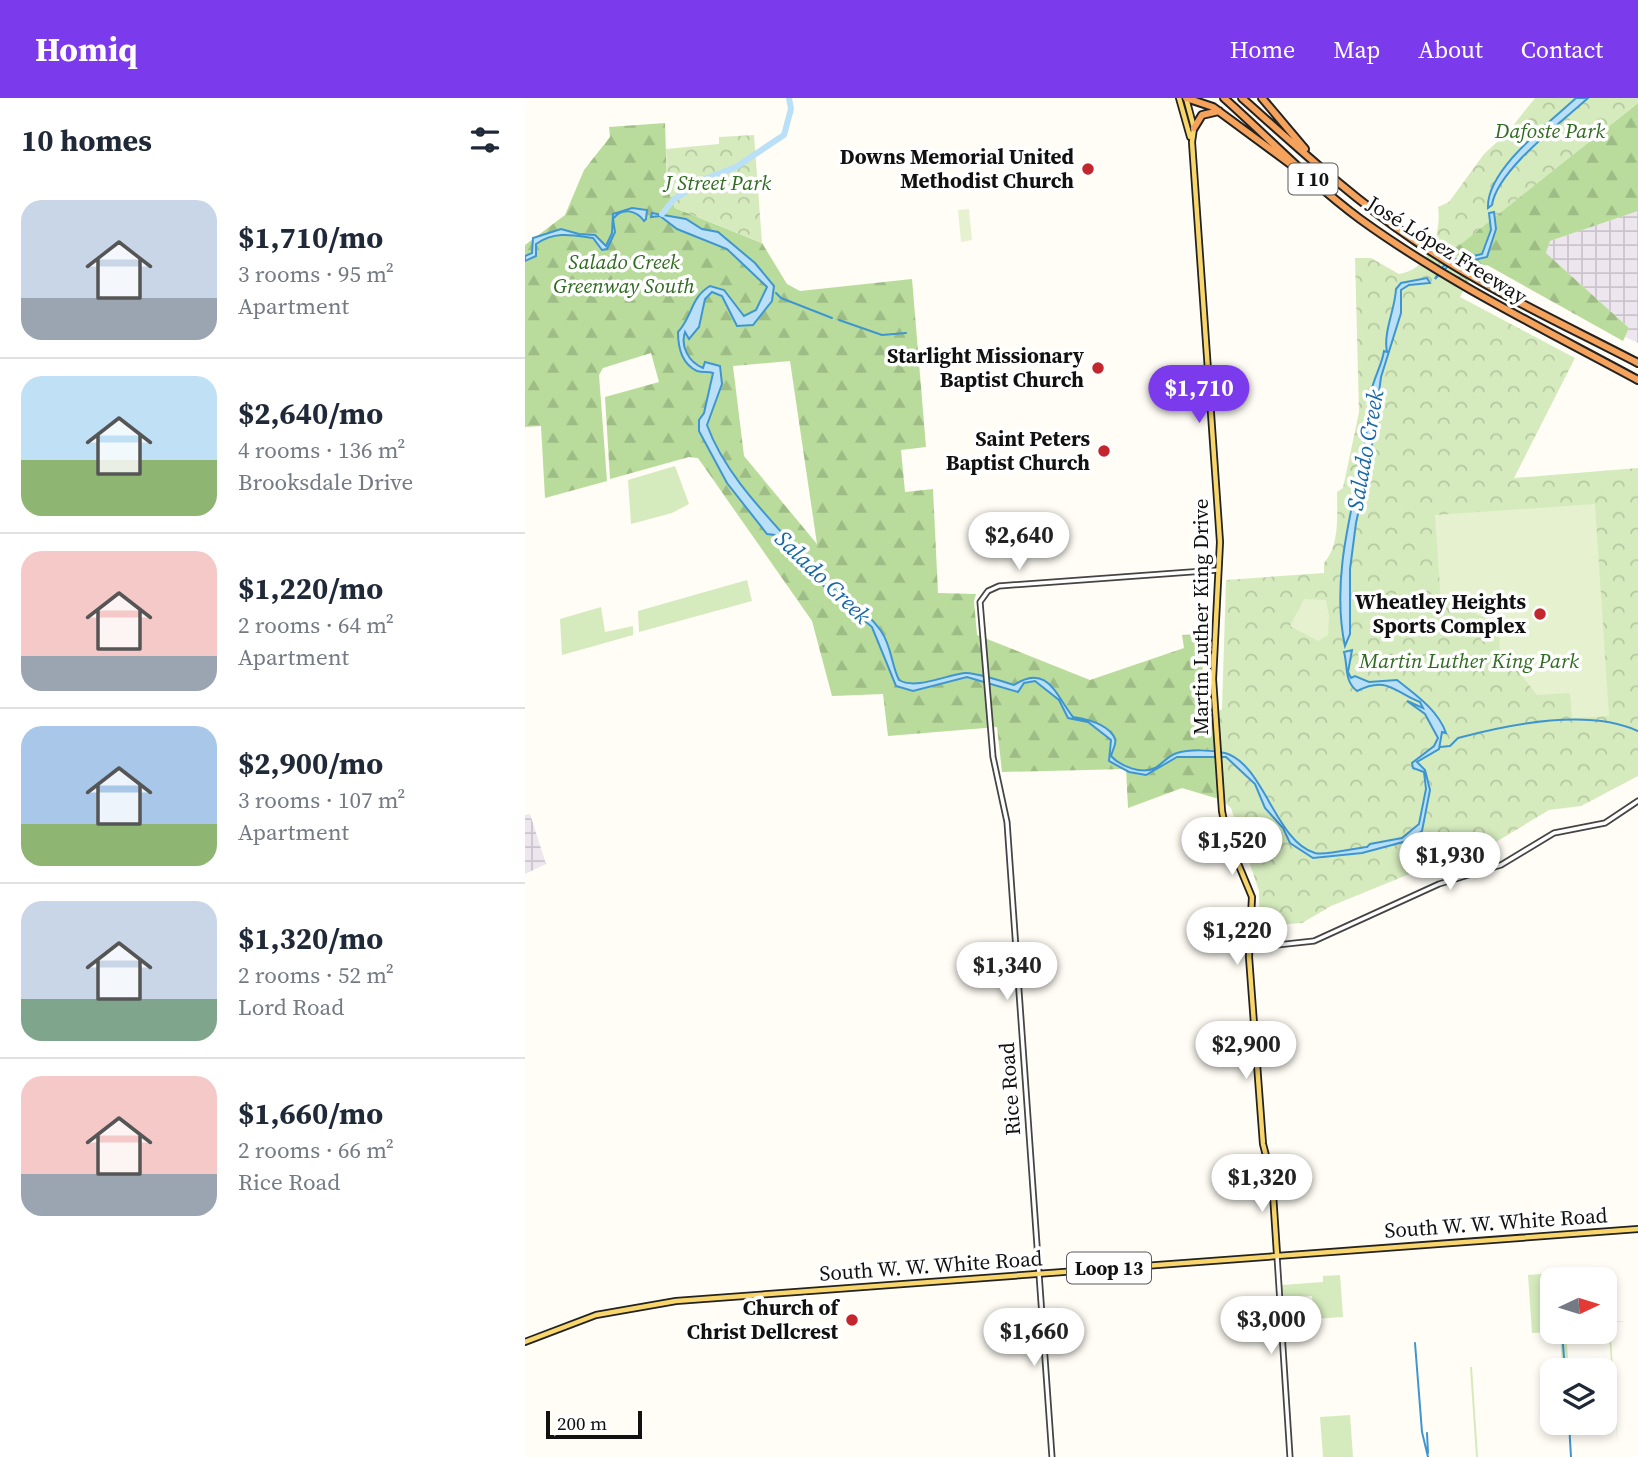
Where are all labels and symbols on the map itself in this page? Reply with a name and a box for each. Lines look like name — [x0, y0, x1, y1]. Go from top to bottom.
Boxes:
park label: Dafoste Park — [1494, 116, 1605, 145]
place label: Downs Memorial United Methodist Church — [840, 142, 1075, 195]
marker: Downs Memorial United Methodist Church — [1080, 161, 1096, 177]
road number: I 10 — [1289, 164, 1337, 194]
park label: J Street Park — [662, 168, 771, 197]
street label: José López Freeway — [1361, 188, 1533, 311]
park label: Salado Creek Greenway South — [553, 247, 695, 300]
place label: Starlight Missionary Baptist Church — [887, 341, 1085, 394]
marker: Starlight Missionary Baptist Church — [1090, 360, 1106, 376]
pin: $1,710 — [1142, 366, 1256, 425]
water label: Salado Creek — [1339, 387, 1391, 513]
place label: Saint Peters Baptist Church — [946, 424, 1090, 477]
marker: Saint Peters Baptist Church — [1096, 443, 1112, 459]
street label: Martin Luther King Drive — [1186, 499, 1215, 735]
pin: $2,640 — [962, 512, 1076, 572]
water label: Salado Creek — [768, 523, 878, 631]
place label: Wheatley Heights Sports Complex — [1355, 587, 1526, 640]
marker: Wheatley Heights Sports Complex — [1532, 606, 1548, 622]
park label: Martin Luther King Park — [1358, 646, 1579, 675]
pin: $1,520 — [1175, 818, 1289, 877]
pin: $1,930 — [1393, 832, 1507, 892]
pin: $1,220 — [1180, 908, 1294, 967]
pin: $1,340 — [950, 942, 1064, 1002]
pin: $2,900 — [1189, 1021, 1303, 1081]
street label: Rice Road — [992, 1041, 1027, 1137]
pin: $1,320 — [1205, 1154, 1319, 1214]
street label: South W. W. White Road — [1383, 1200, 1609, 1245]
street label: South W. W. White Road — [818, 1243, 1044, 1288]
road number: Loop 13 — [1067, 1252, 1151, 1284]
north arrow — [1540, 1267, 1617, 1344]
place label: Church of Christ Dellcrest — [687, 1293, 840, 1346]
pin: $3,000 — [1214, 1296, 1328, 1356]
pin: $1,660 — [977, 1308, 1091, 1368]
marker: Church of Christ Dellcrest — [844, 1312, 860, 1328]
scale bar — [546, 1408, 642, 1440]

